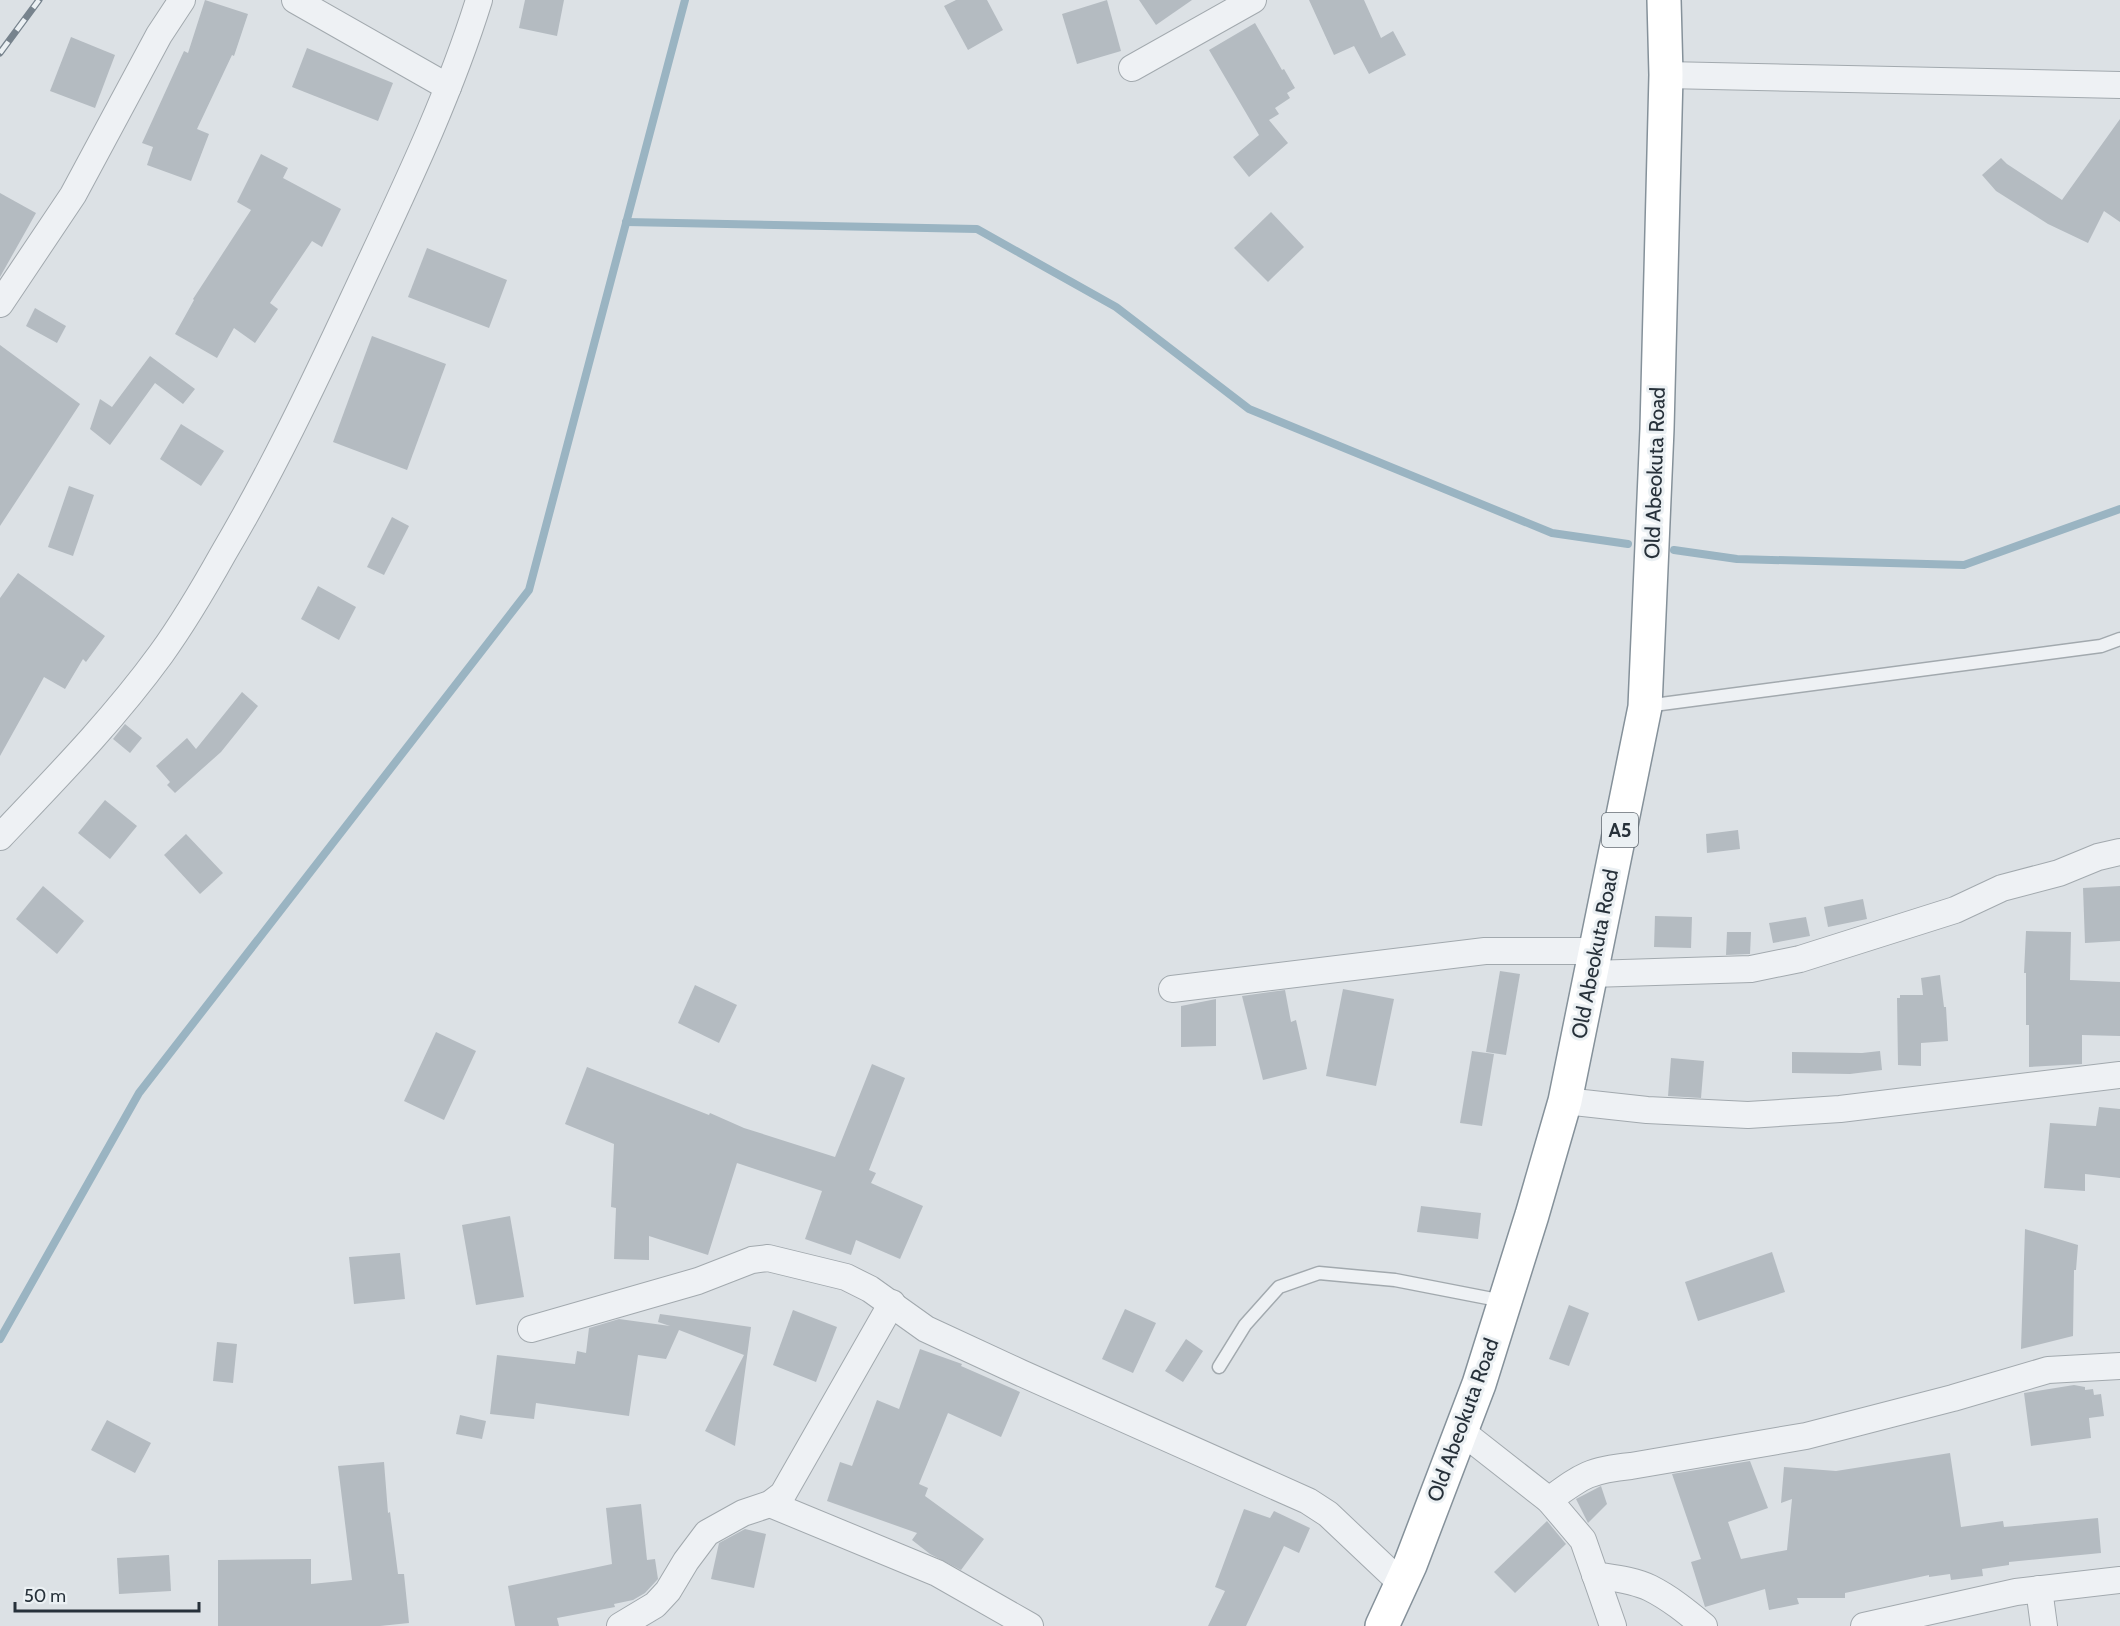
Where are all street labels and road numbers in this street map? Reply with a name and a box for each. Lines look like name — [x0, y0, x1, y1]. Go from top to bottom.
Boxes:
street label: Old Abeokuta Road — [1639, 387, 1670, 559]
road number: A5 — [1602, 813, 1638, 847]
street label: Old Abeokuta Road — [1566, 867, 1623, 1041]
street label: Old Abeokuta Road — [1421, 1335, 1504, 1505]

